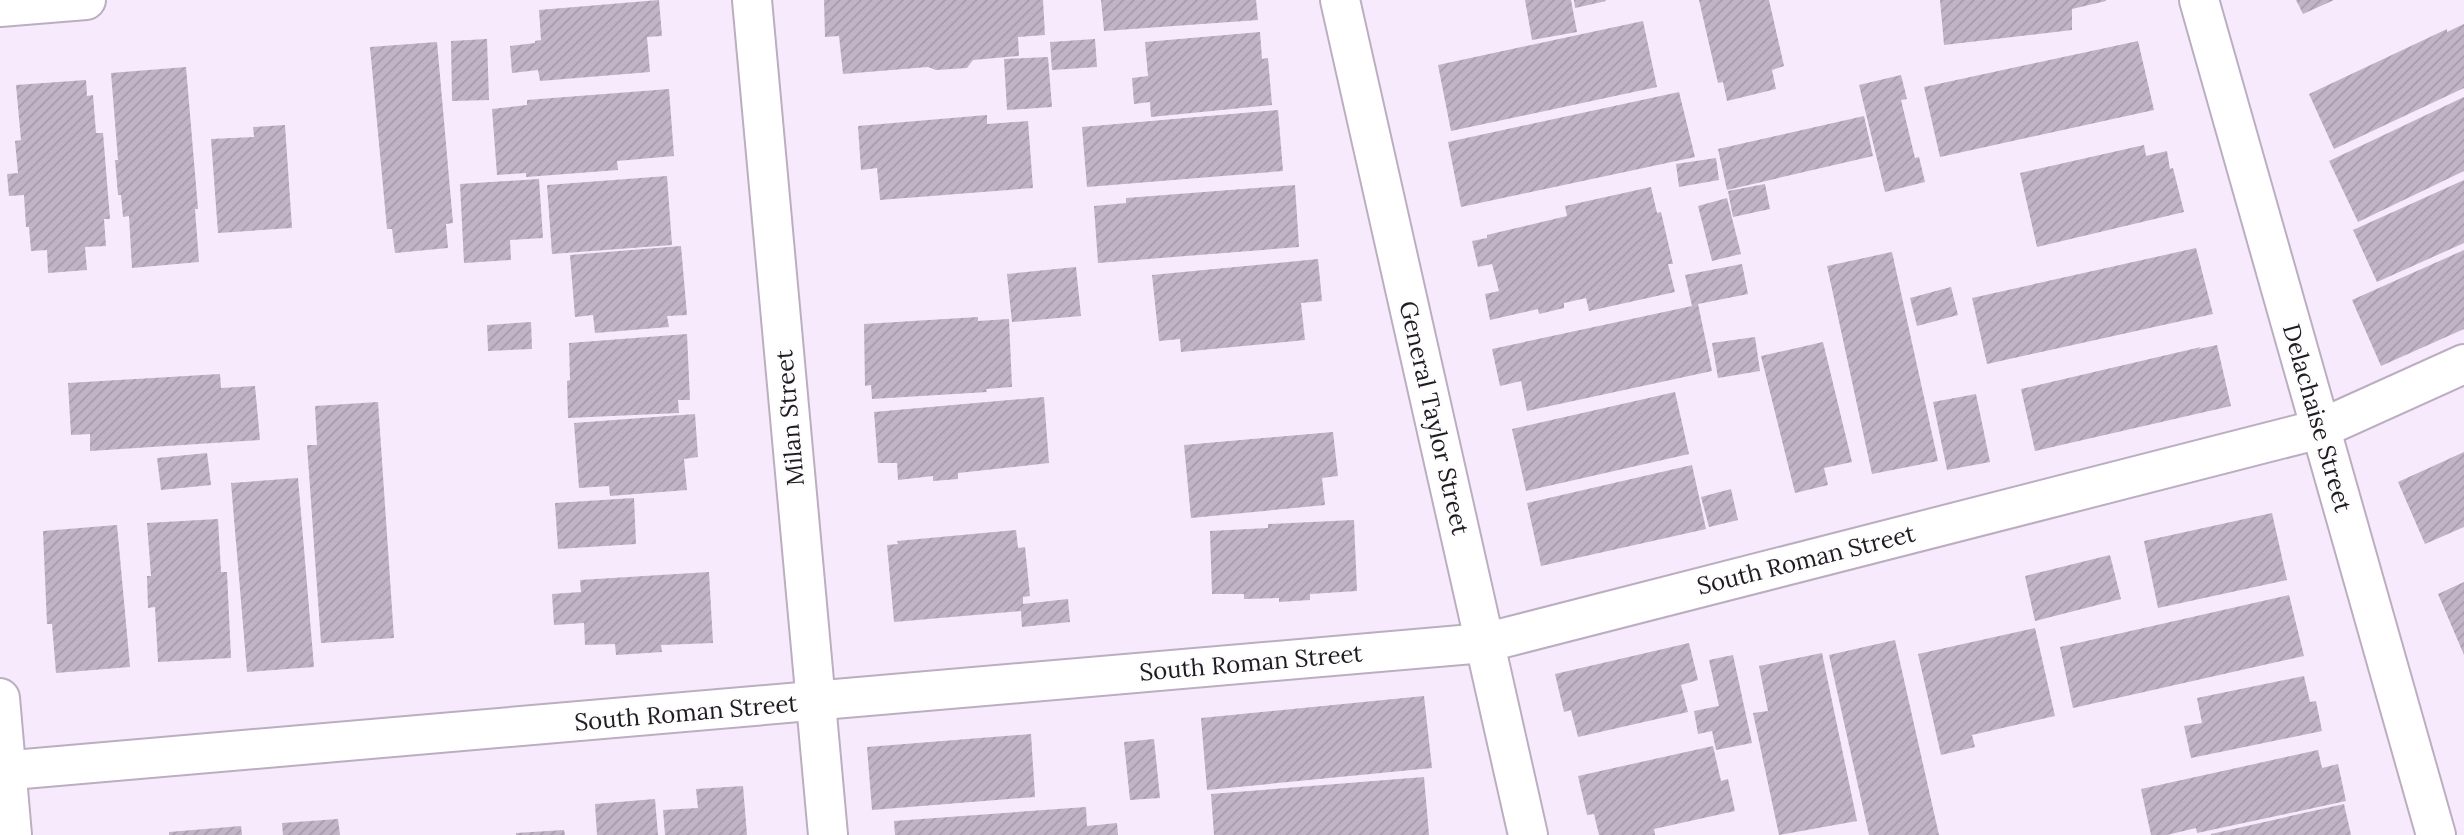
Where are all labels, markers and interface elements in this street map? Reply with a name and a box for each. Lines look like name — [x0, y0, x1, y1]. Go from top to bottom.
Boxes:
street label: General Taylor Street — [1392, 298, 1477, 539]
street label: Delachaise Street — [2276, 320, 2359, 516]
street label: Milan Street — [768, 348, 811, 487]
street label: South Roman Street — [1694, 517, 1919, 602]
street label: South Roman Street — [1138, 637, 1364, 688]
street label: South Roman Street — [573, 687, 799, 738]

